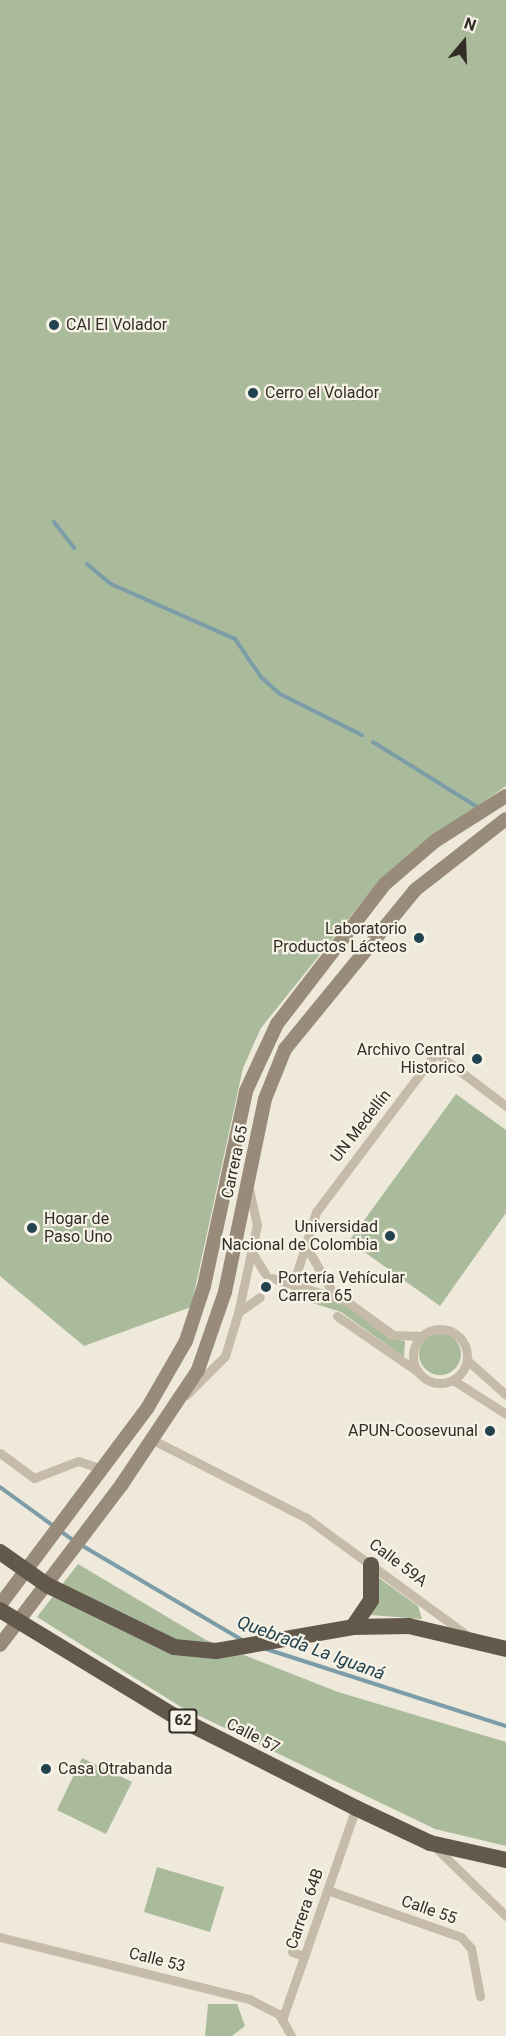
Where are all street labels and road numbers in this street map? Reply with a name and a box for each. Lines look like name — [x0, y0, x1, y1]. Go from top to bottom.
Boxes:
street label: UN Medellín — [327, 1086, 395, 1166]
street label: Carrera 65 — [218, 1124, 252, 1200]
street label: Calle 59A — [365, 1535, 431, 1591]
road number: 62 — [168, 1709, 198, 1733]
street label: Calle 57 — [223, 1714, 283, 1758]
street label: Carrera 64B — [282, 1866, 328, 1952]
street label: Calle 55 — [399, 1892, 459, 1928]
street label: Calle 53 — [127, 1944, 187, 1976]

